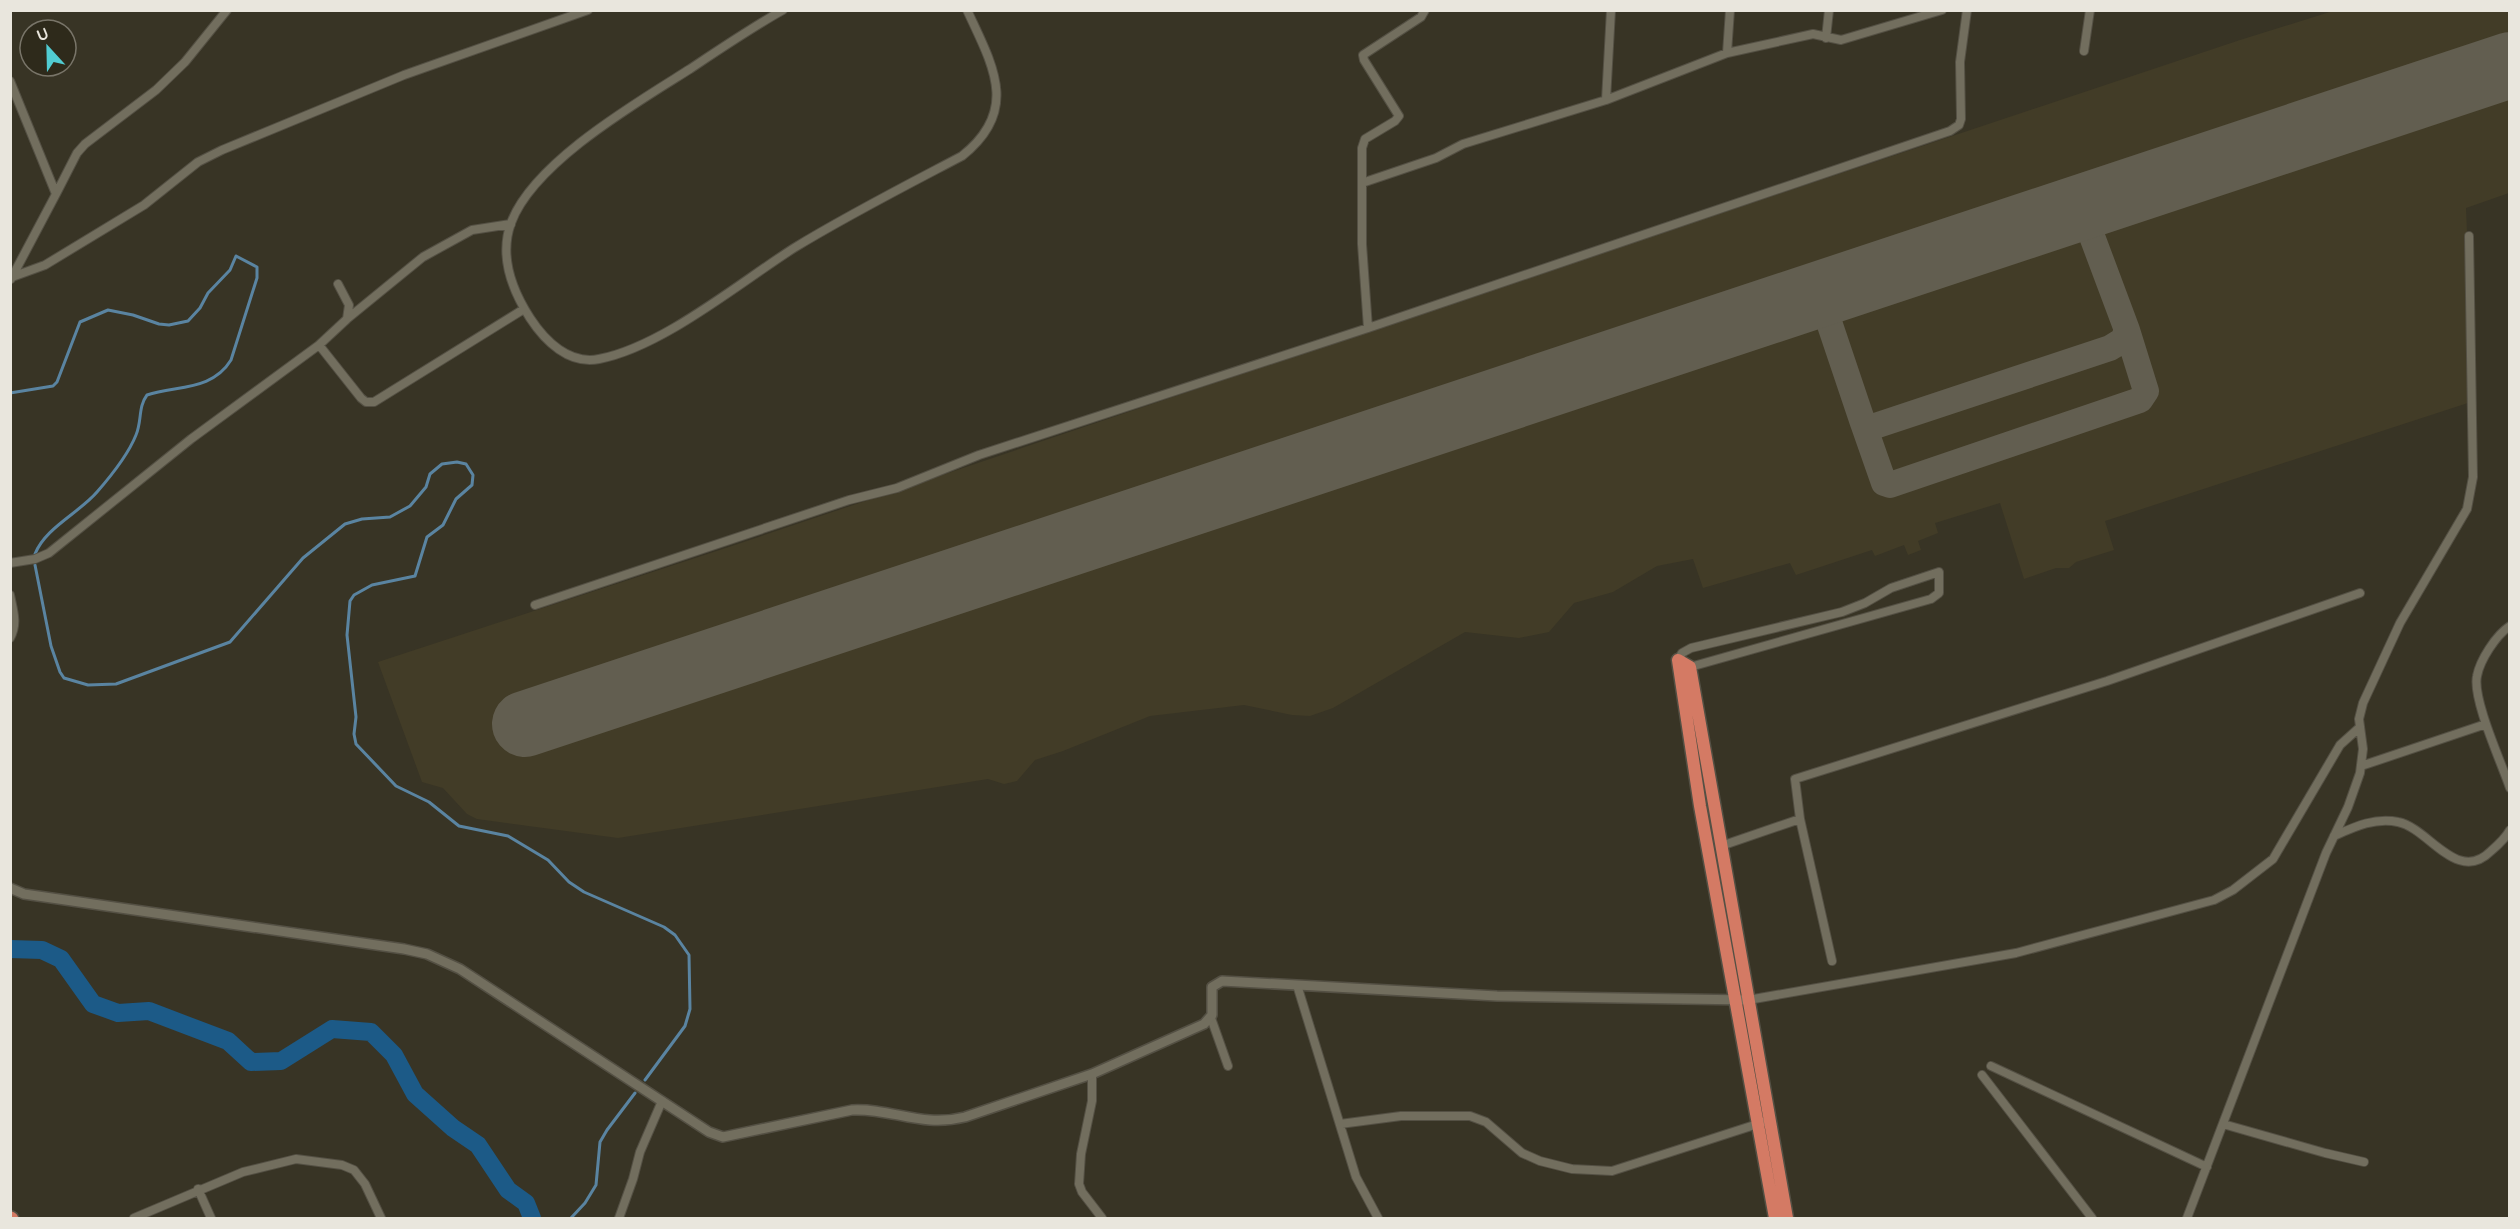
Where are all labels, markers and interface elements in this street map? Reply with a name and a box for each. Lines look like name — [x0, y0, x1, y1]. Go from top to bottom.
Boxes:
north arrow — [18, 18, 78, 78]
text: U — [33, 23, 51, 45]

